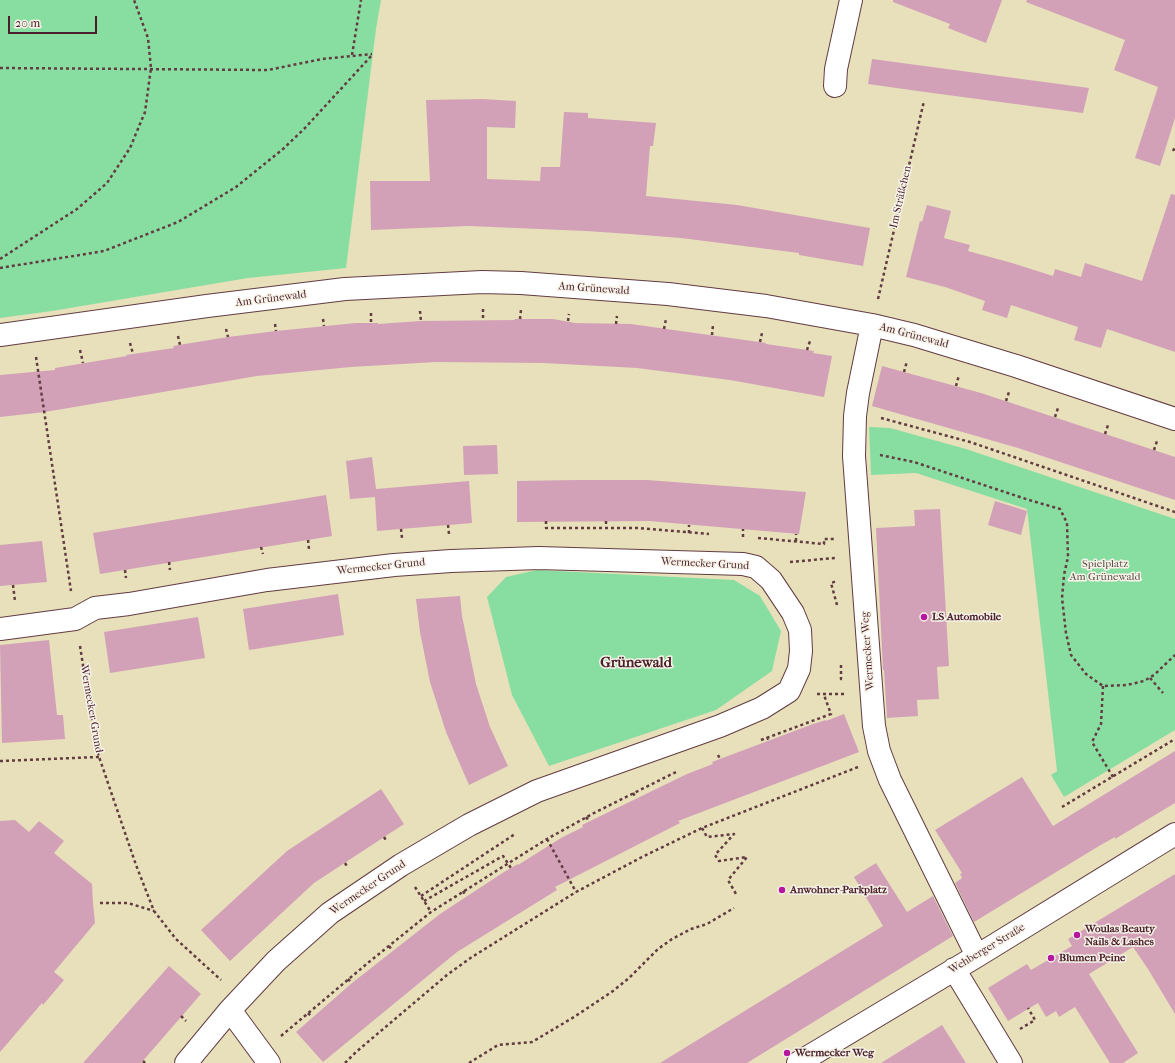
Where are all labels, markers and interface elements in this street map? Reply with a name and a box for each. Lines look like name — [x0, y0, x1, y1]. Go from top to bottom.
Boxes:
scale bar — [10, 8, 99, 34]
text: 20 m — [15, 16, 40, 30]
street label: Im Sträßchen — [887, 164, 915, 230]
street label: Am Grünewald — [558, 280, 630, 298]
street label: Am Grünewald — [235, 288, 307, 310]
street label: Am Grünewald — [878, 320, 950, 352]
street label: Wermecker Grund — [660, 555, 750, 573]
street label: Wermecker Grund — [336, 556, 426, 578]
park label: Spielplatz Am Grünewald — [1069, 557, 1141, 583]
place label: LS Automobile — [932, 610, 1001, 624]
street label: Wermecker Weg — [859, 611, 877, 691]
marker: LS Automobile — [919, 612, 929, 622]
district label: Grünewald — [600, 654, 672, 672]
street label: Wermecker Grund — [77, 664, 105, 754]
street label: Wermecker Grund — [328, 858, 408, 918]
place label: Anwohner-Parkplatz — [790, 883, 887, 897]
marker: Anwohner-Parkplatz — [777, 885, 787, 895]
street label: Wehberger Straße — [946, 921, 1028, 977]
place label: Woulas Beauty Nails & Lashes — [1085, 922, 1155, 948]
marker: Woulas Beauty Nails & Lashes — [1072, 930, 1082, 940]
place label: Blumen Peine — [1059, 951, 1125, 965]
marker: Blumen Peine — [1046, 953, 1056, 963]
place label: Wermecker Weg — [795, 1046, 874, 1060]
marker: Wermecker Weg — [782, 1048, 792, 1058]

